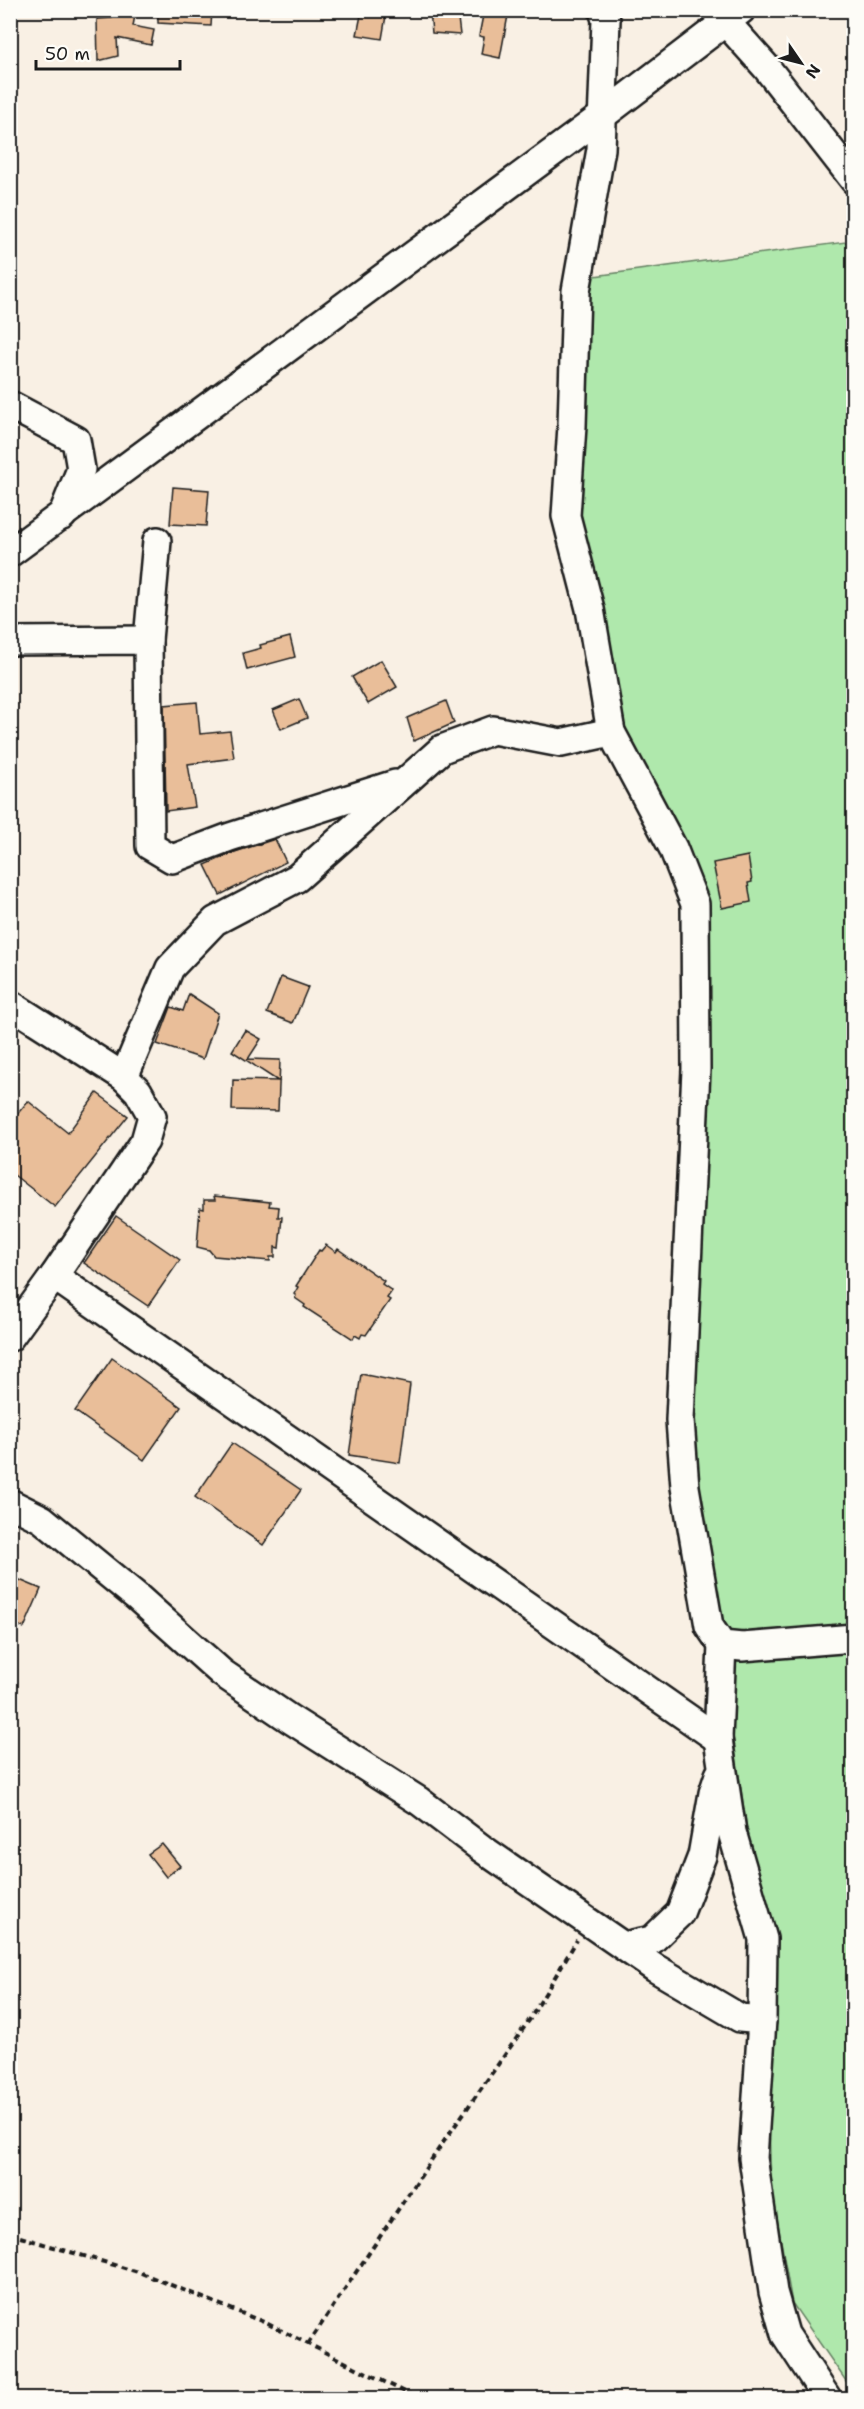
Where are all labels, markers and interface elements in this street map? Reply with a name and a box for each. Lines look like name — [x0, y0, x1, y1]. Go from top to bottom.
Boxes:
scale bar — [36, 33, 180, 71]
north arrow — [771, 33, 831, 93]
text: 50 m — [45, 42, 90, 66]
text: N — [801, 60, 825, 83]

